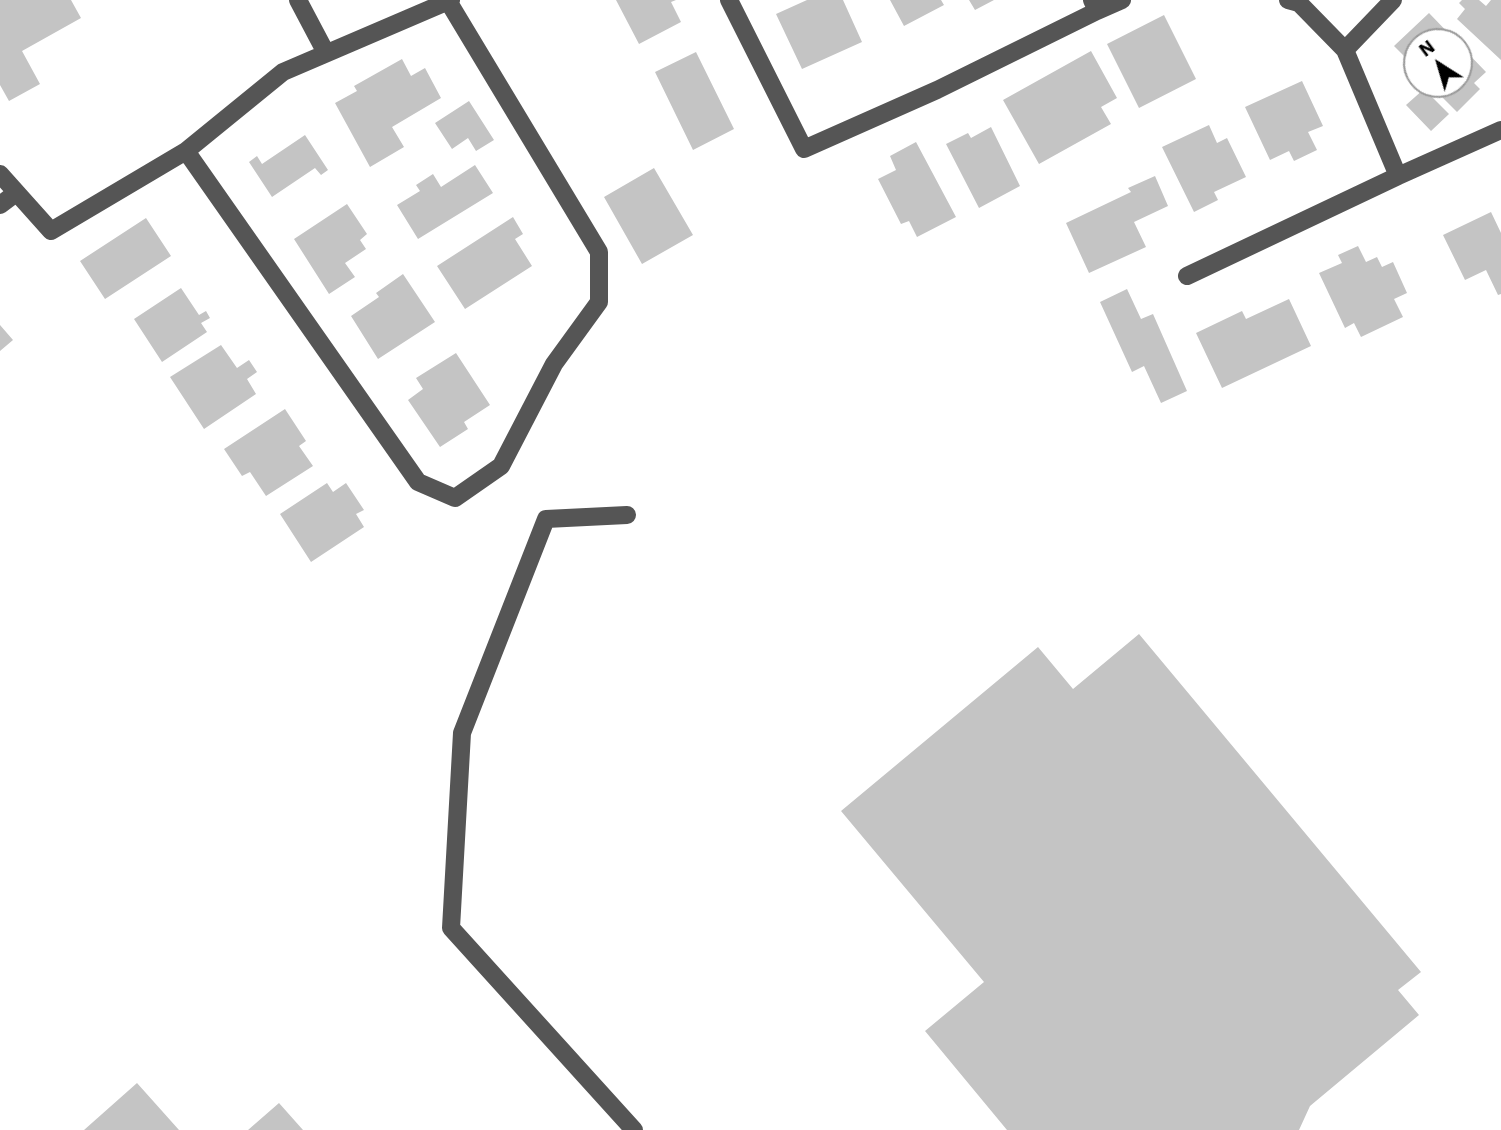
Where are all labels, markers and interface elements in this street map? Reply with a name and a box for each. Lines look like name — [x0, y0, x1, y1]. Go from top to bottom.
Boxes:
north arrow — [1403, 28, 1473, 98]
text: N — [1414, 34, 1439, 62]

